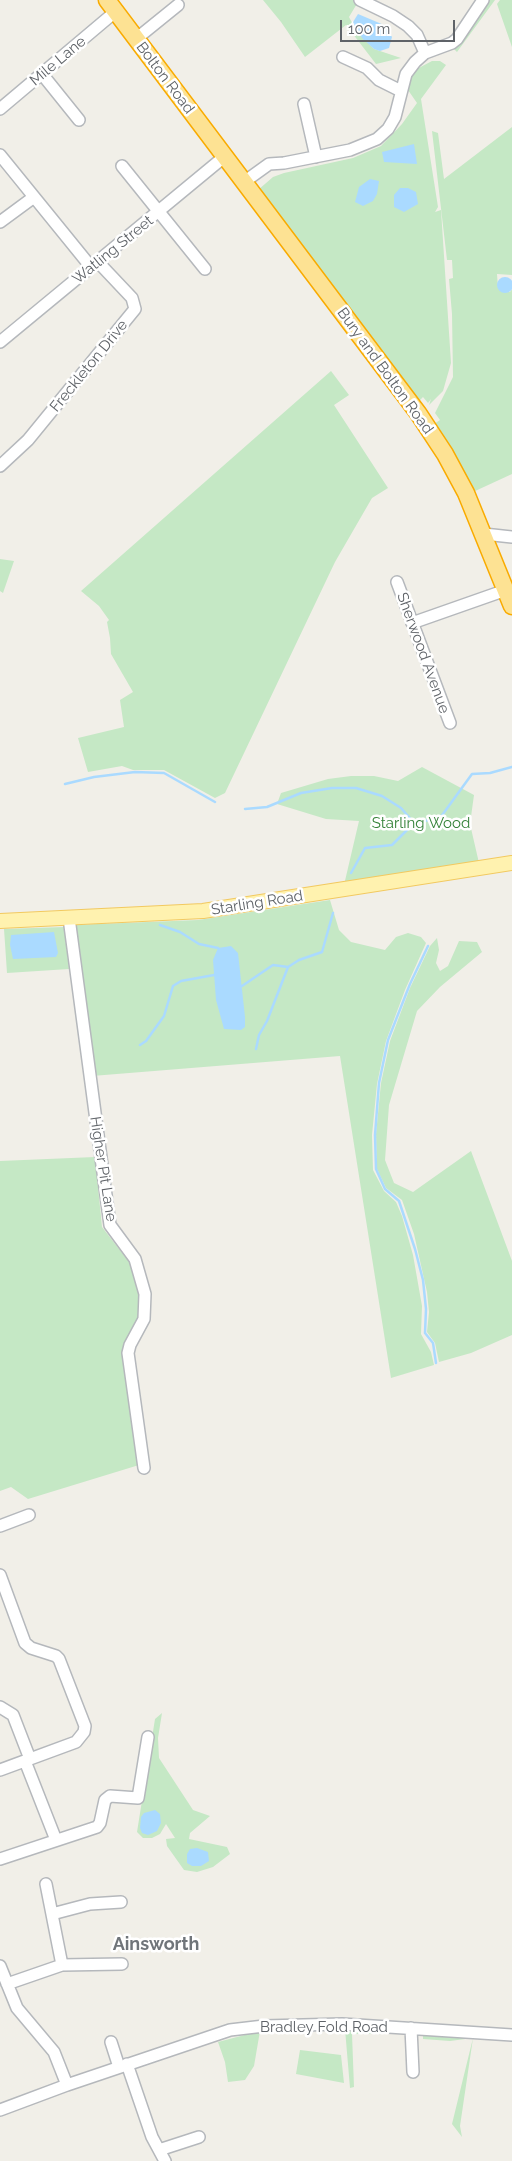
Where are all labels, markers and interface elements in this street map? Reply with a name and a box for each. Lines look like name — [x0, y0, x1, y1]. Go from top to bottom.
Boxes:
scale bar — [342, 10, 457, 42]
text: 100 m — [348, 20, 390, 38]
street label: Mile Lane — [26, 32, 90, 90]
street label: Bolton Road — [132, 38, 198, 118]
street label: Watling Street — [69, 212, 157, 288]
street label: Bury and Bolton Road — [333, 304, 437, 438]
street label: Freckleton Drive — [46, 316, 132, 416]
street label: Sherwood Avenue — [393, 590, 453, 716]
park label: Starling Wood — [372, 814, 470, 832]
street label: Starling Road — [210, 887, 304, 919]
street label: Higher Pit Lane — [86, 1115, 120, 1223]
district label: Ainsworth — [113, 1934, 199, 1956]
street label: Bradley Fold Road — [260, 2018, 388, 2036]

